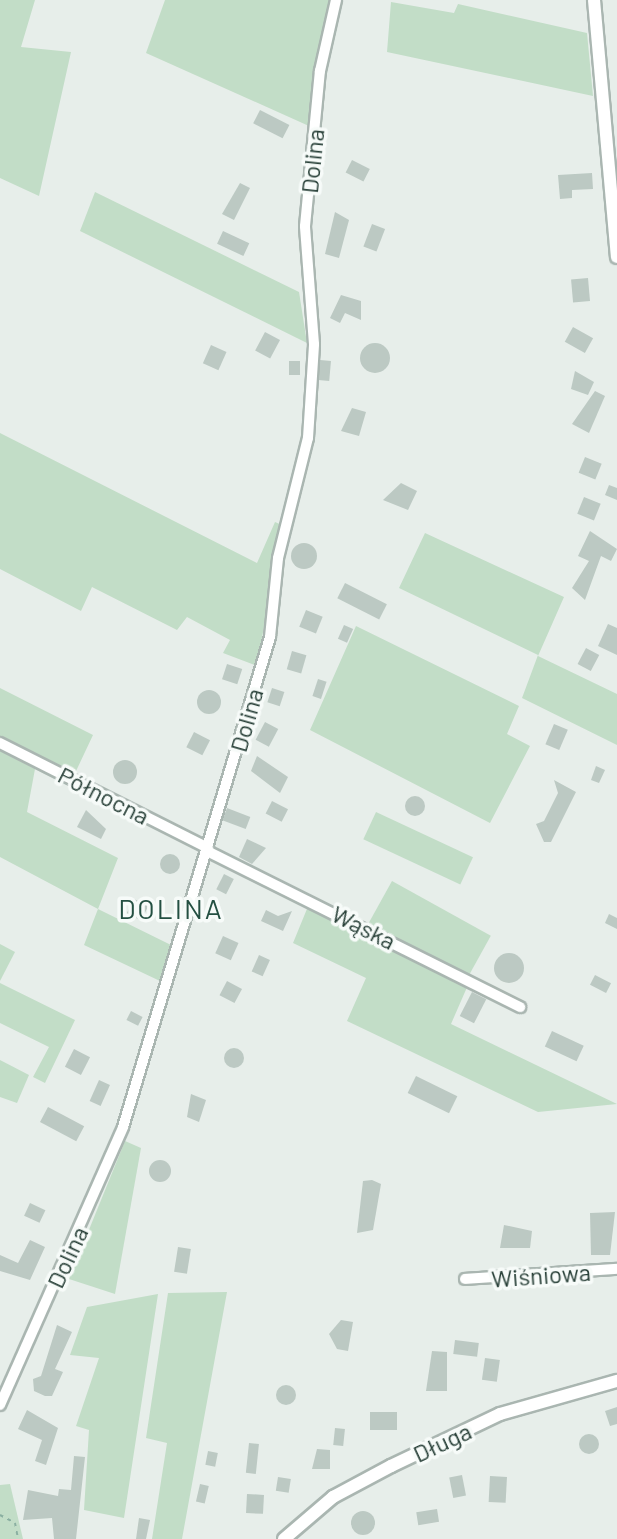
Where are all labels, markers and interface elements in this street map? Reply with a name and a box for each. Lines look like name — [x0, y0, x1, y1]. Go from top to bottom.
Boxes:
street label: Dolina — [294, 127, 330, 195]
street label: Dolina — [223, 685, 269, 755]
street label: Północna — [54, 760, 154, 830]
district label: DOLINA — [119, 891, 223, 925]
street label: Wąska — [327, 899, 401, 955]
street label: Dolina — [40, 1222, 94, 1292]
street label: Wiśniowa — [490, 1257, 592, 1293]
street label: Długa — [408, 1416, 476, 1468]

